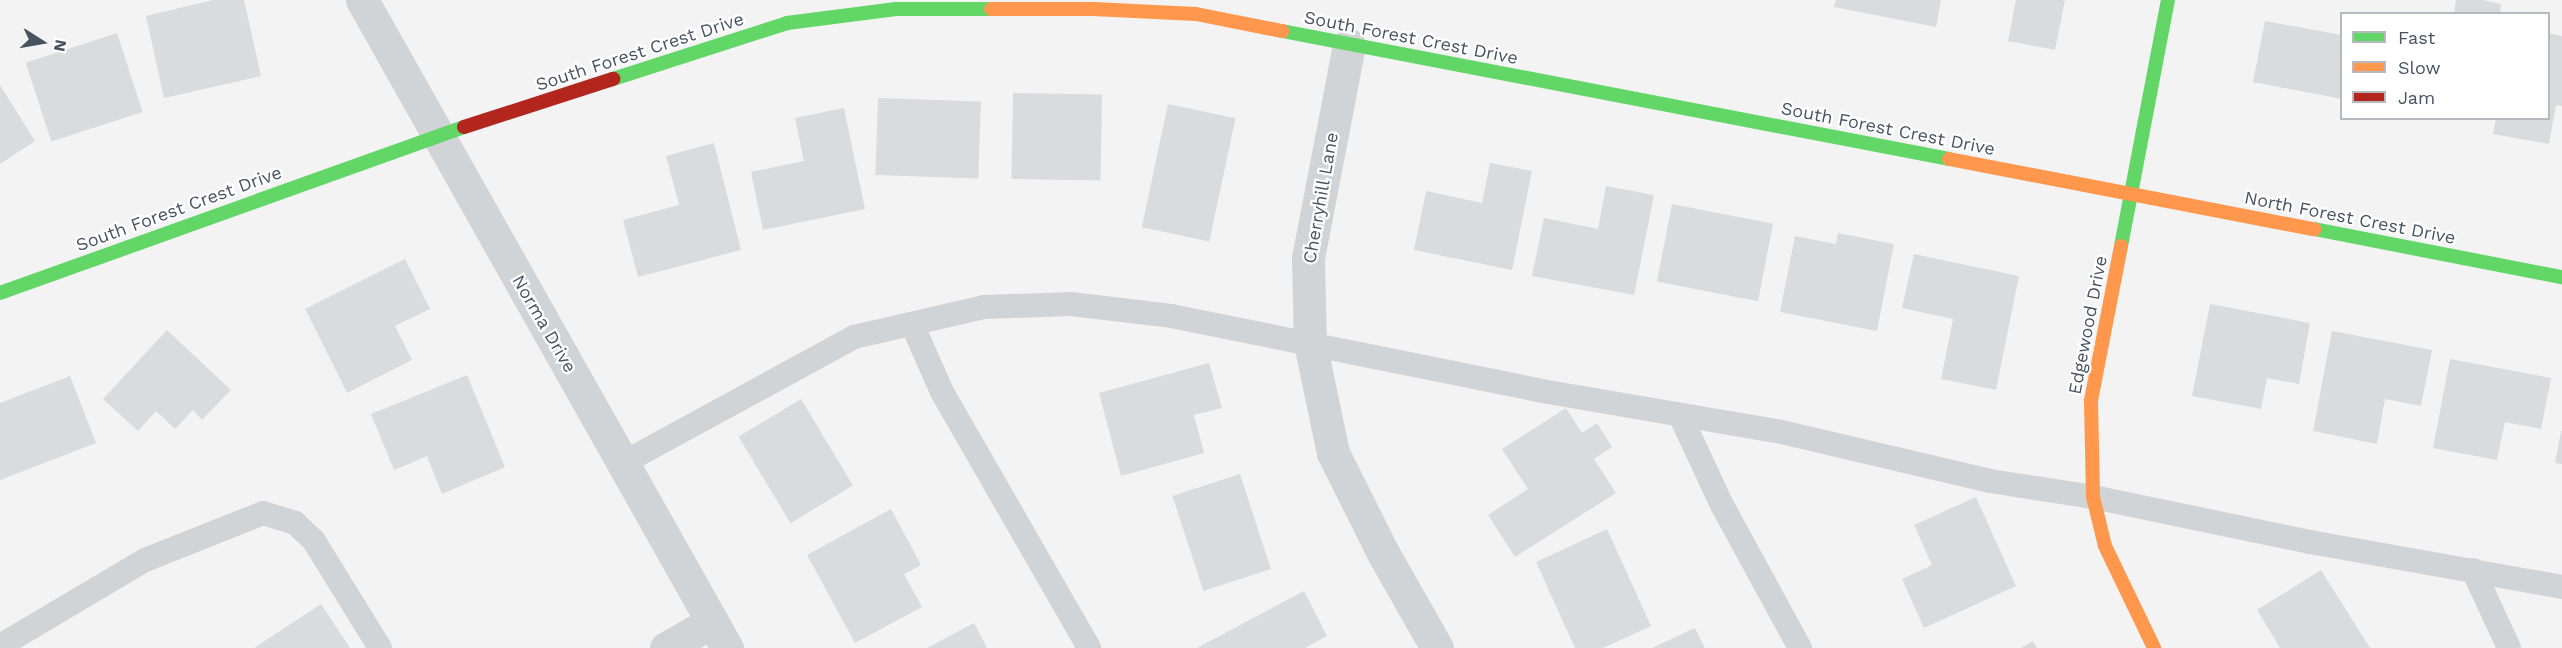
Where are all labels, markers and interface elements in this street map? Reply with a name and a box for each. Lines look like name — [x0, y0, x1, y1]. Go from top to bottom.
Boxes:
street label: South Forest Crest Drive — [1302, 7, 1520, 69]
street label: South Forest Crest Drive — [533, 8, 747, 96]
north arrow — [12, 12, 72, 72]
legend — [2340, 12, 2550, 120]
text: Fast — [2398, 27, 2435, 48]
text: N — [50, 38, 71, 53]
text: Slow — [2398, 57, 2441, 78]
text: Jam — [2398, 87, 2435, 108]
street label: South Forest Crest Drive — [1779, 98, 1997, 160]
street label: Cherryhill Lane — [1299, 130, 1343, 266]
street label: South Forest Crest Drive — [73, 162, 285, 256]
street label: North Forest Crest Drive — [2243, 187, 2457, 249]
street label: Edgewood Drive — [2064, 254, 2112, 396]
street label: Norma Drive — [507, 271, 581, 377]

